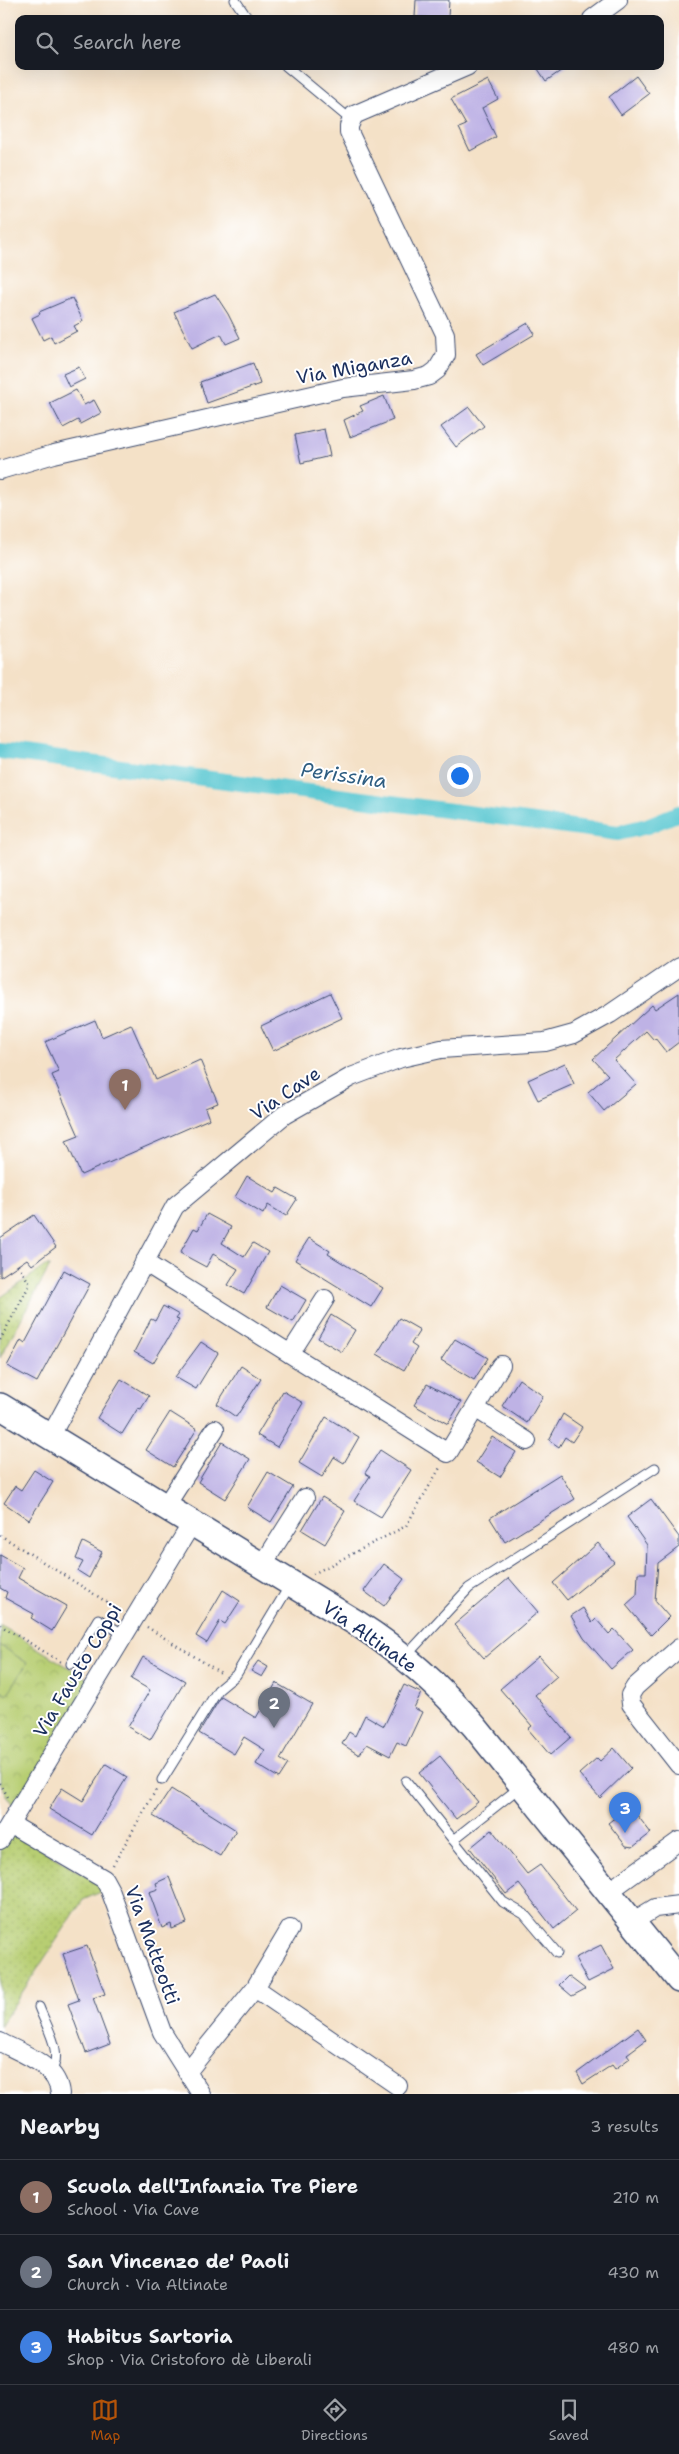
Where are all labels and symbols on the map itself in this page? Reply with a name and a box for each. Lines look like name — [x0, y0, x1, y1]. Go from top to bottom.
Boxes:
street label: Via Miganza — [294, 345, 414, 390]
water label: Perissina — [299, 756, 389, 794]
your location — [447, 763, 473, 789]
street label: Via Cave — [245, 1061, 325, 1126]
pin: 1 — [109, 1069, 141, 1110]
street label: Via Altinate — [317, 1595, 422, 1678]
street label: Via Fausto Coppi — [27, 1599, 127, 1742]
pin: 2 — [258, 1687, 290, 1728]
pin: 3 — [609, 1792, 641, 1833]
street label: Via Matteotti — [119, 1882, 186, 2008]

